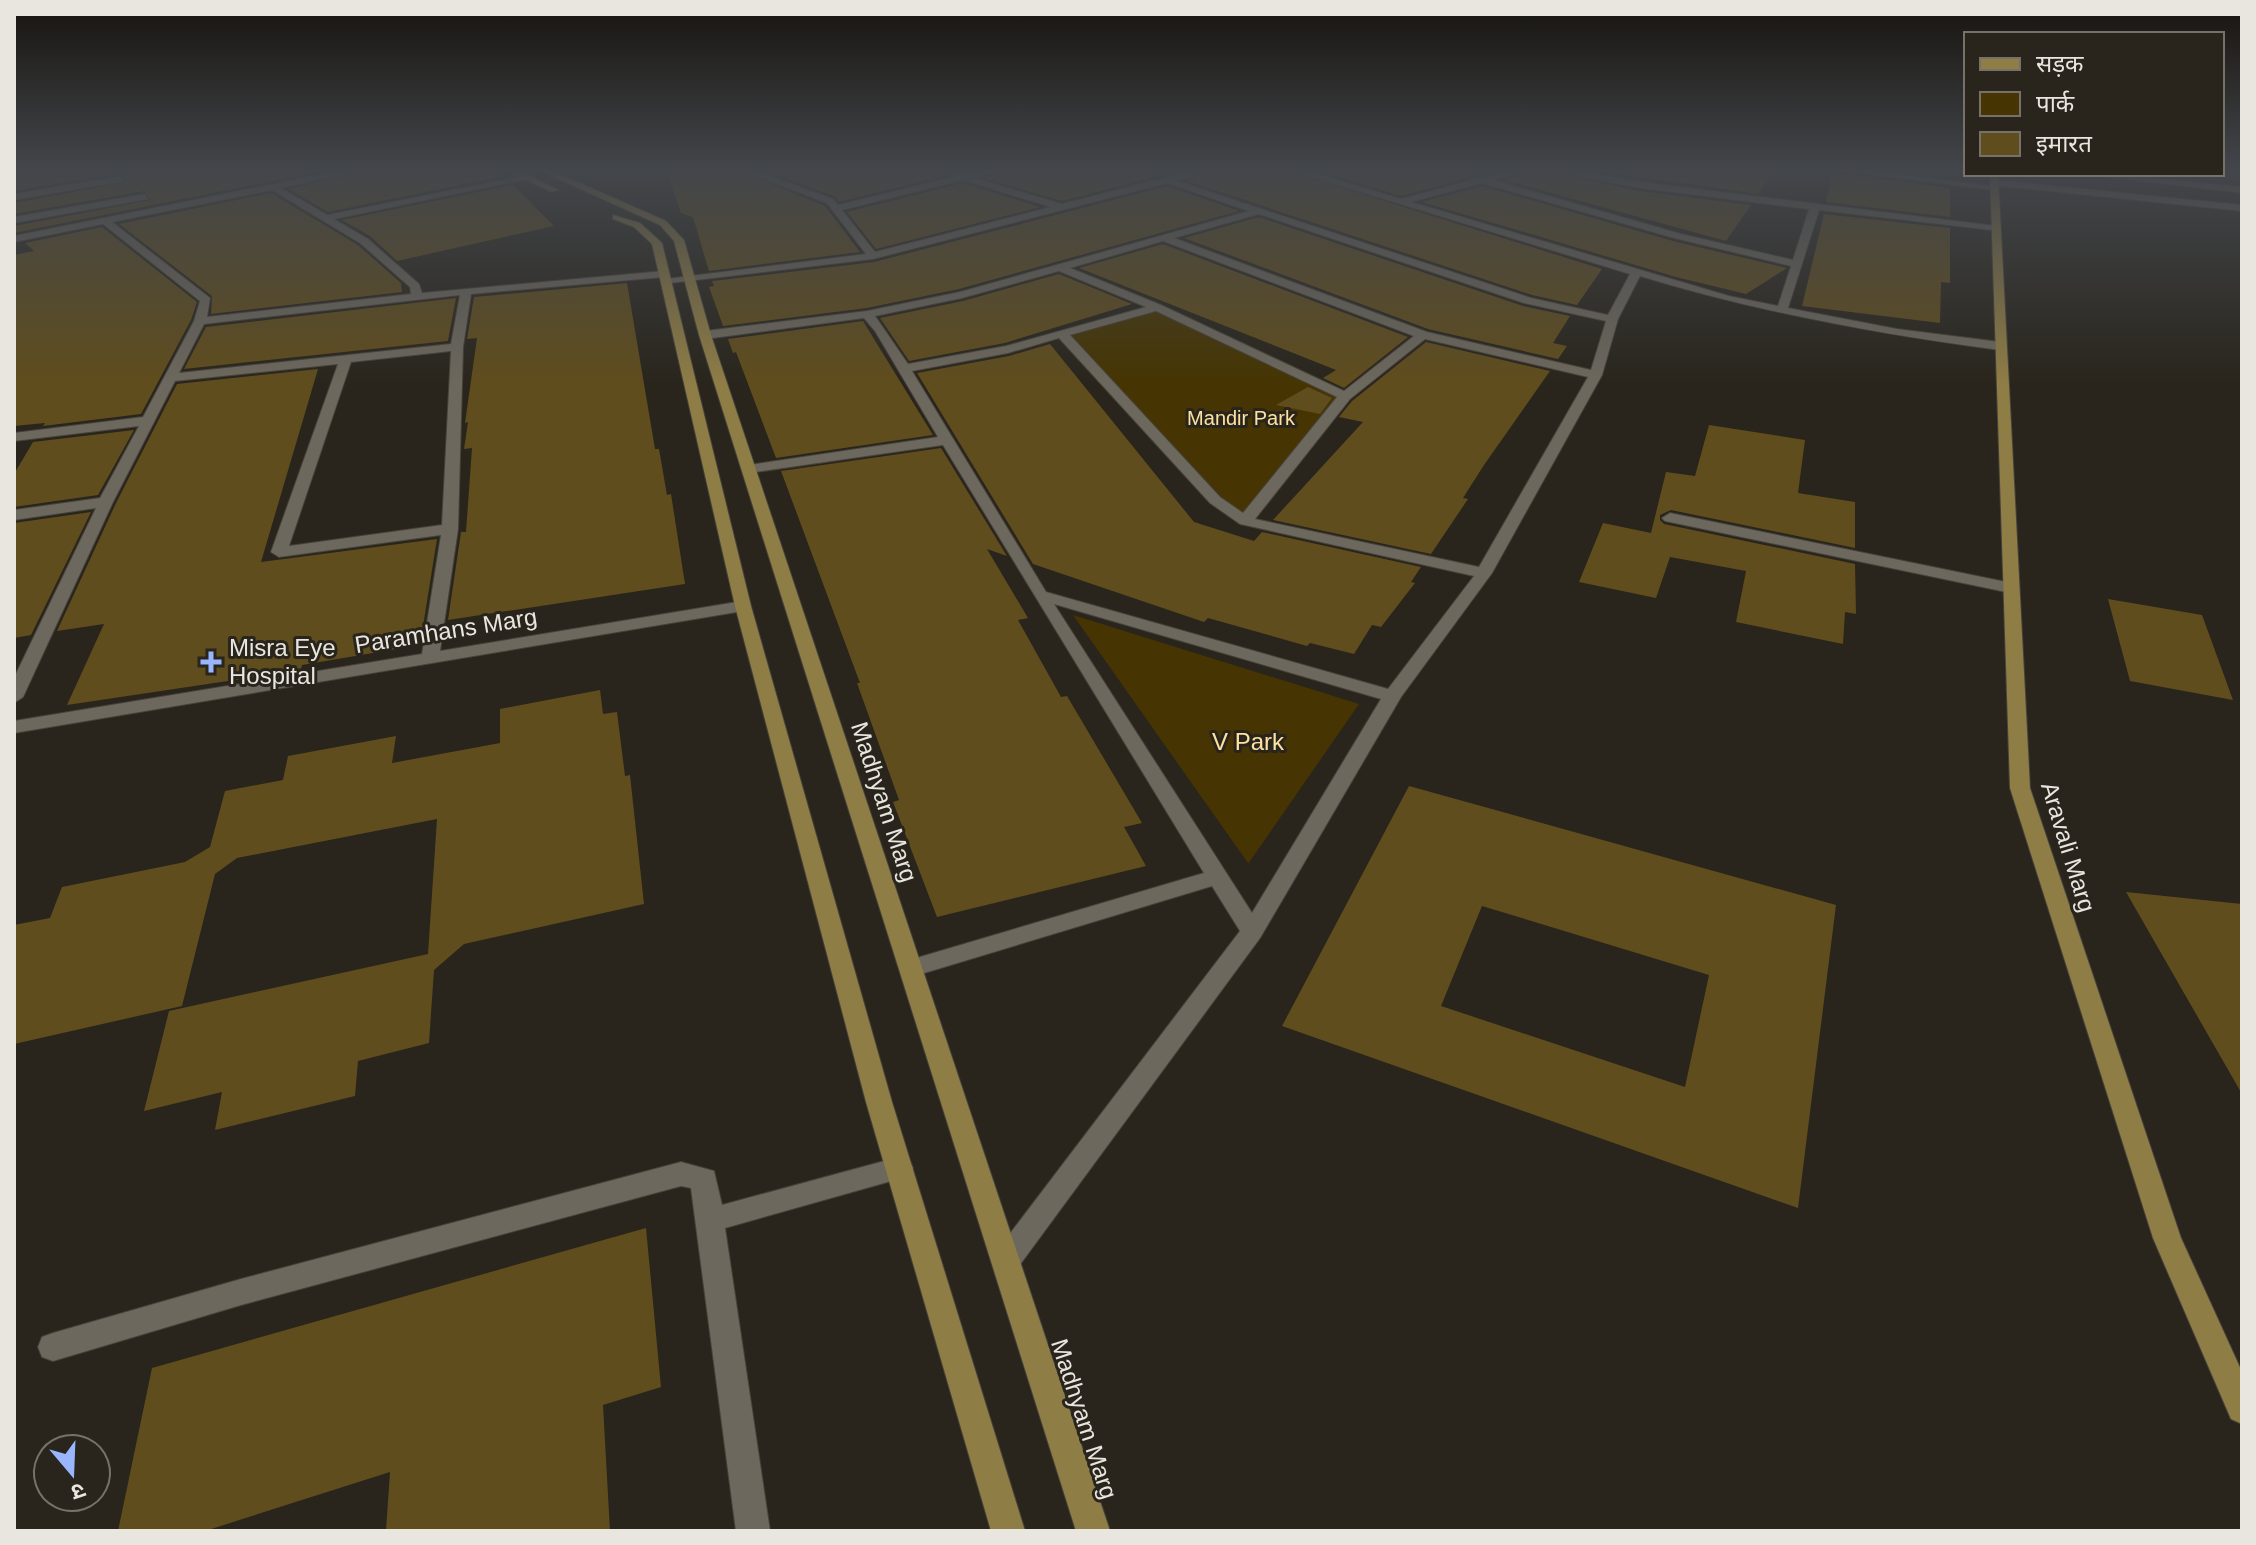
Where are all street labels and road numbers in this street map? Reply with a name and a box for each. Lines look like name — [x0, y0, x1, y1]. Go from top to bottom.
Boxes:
street label: Paramhans Marg — [353, 603, 539, 658]
street label: Madhyam Marg — [846, 718, 923, 885]
street label: Aravali Marg — [2036, 778, 2101, 915]
street label: Madhyam Marg — [1046, 1335, 1123, 1502]

